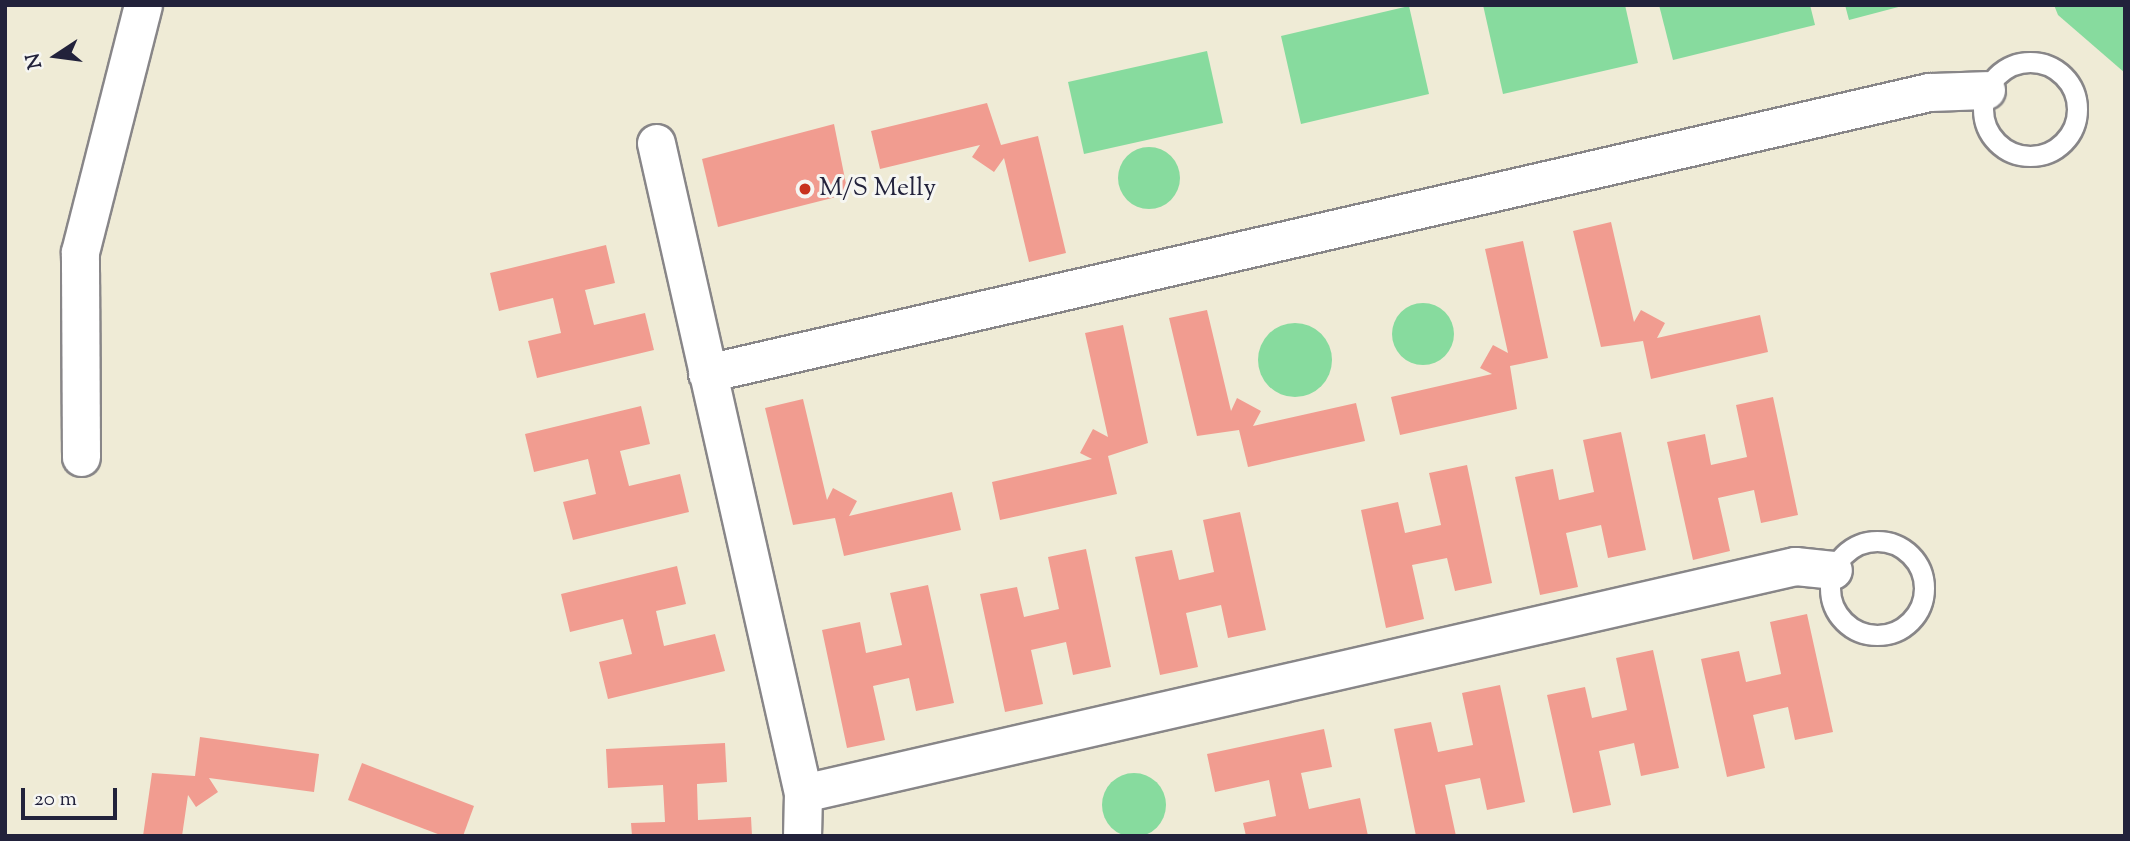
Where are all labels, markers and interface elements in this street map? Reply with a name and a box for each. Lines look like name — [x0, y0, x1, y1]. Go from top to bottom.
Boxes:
north arrow — [21, 21, 91, 91]
text: N — [20, 50, 50, 71]
place label: M/S Melly — [819, 173, 936, 205]
marker: M/S Melly — [797, 181, 813, 197]
scale bar — [24, 774, 121, 818]
text: 20 m — [34, 785, 77, 815]

